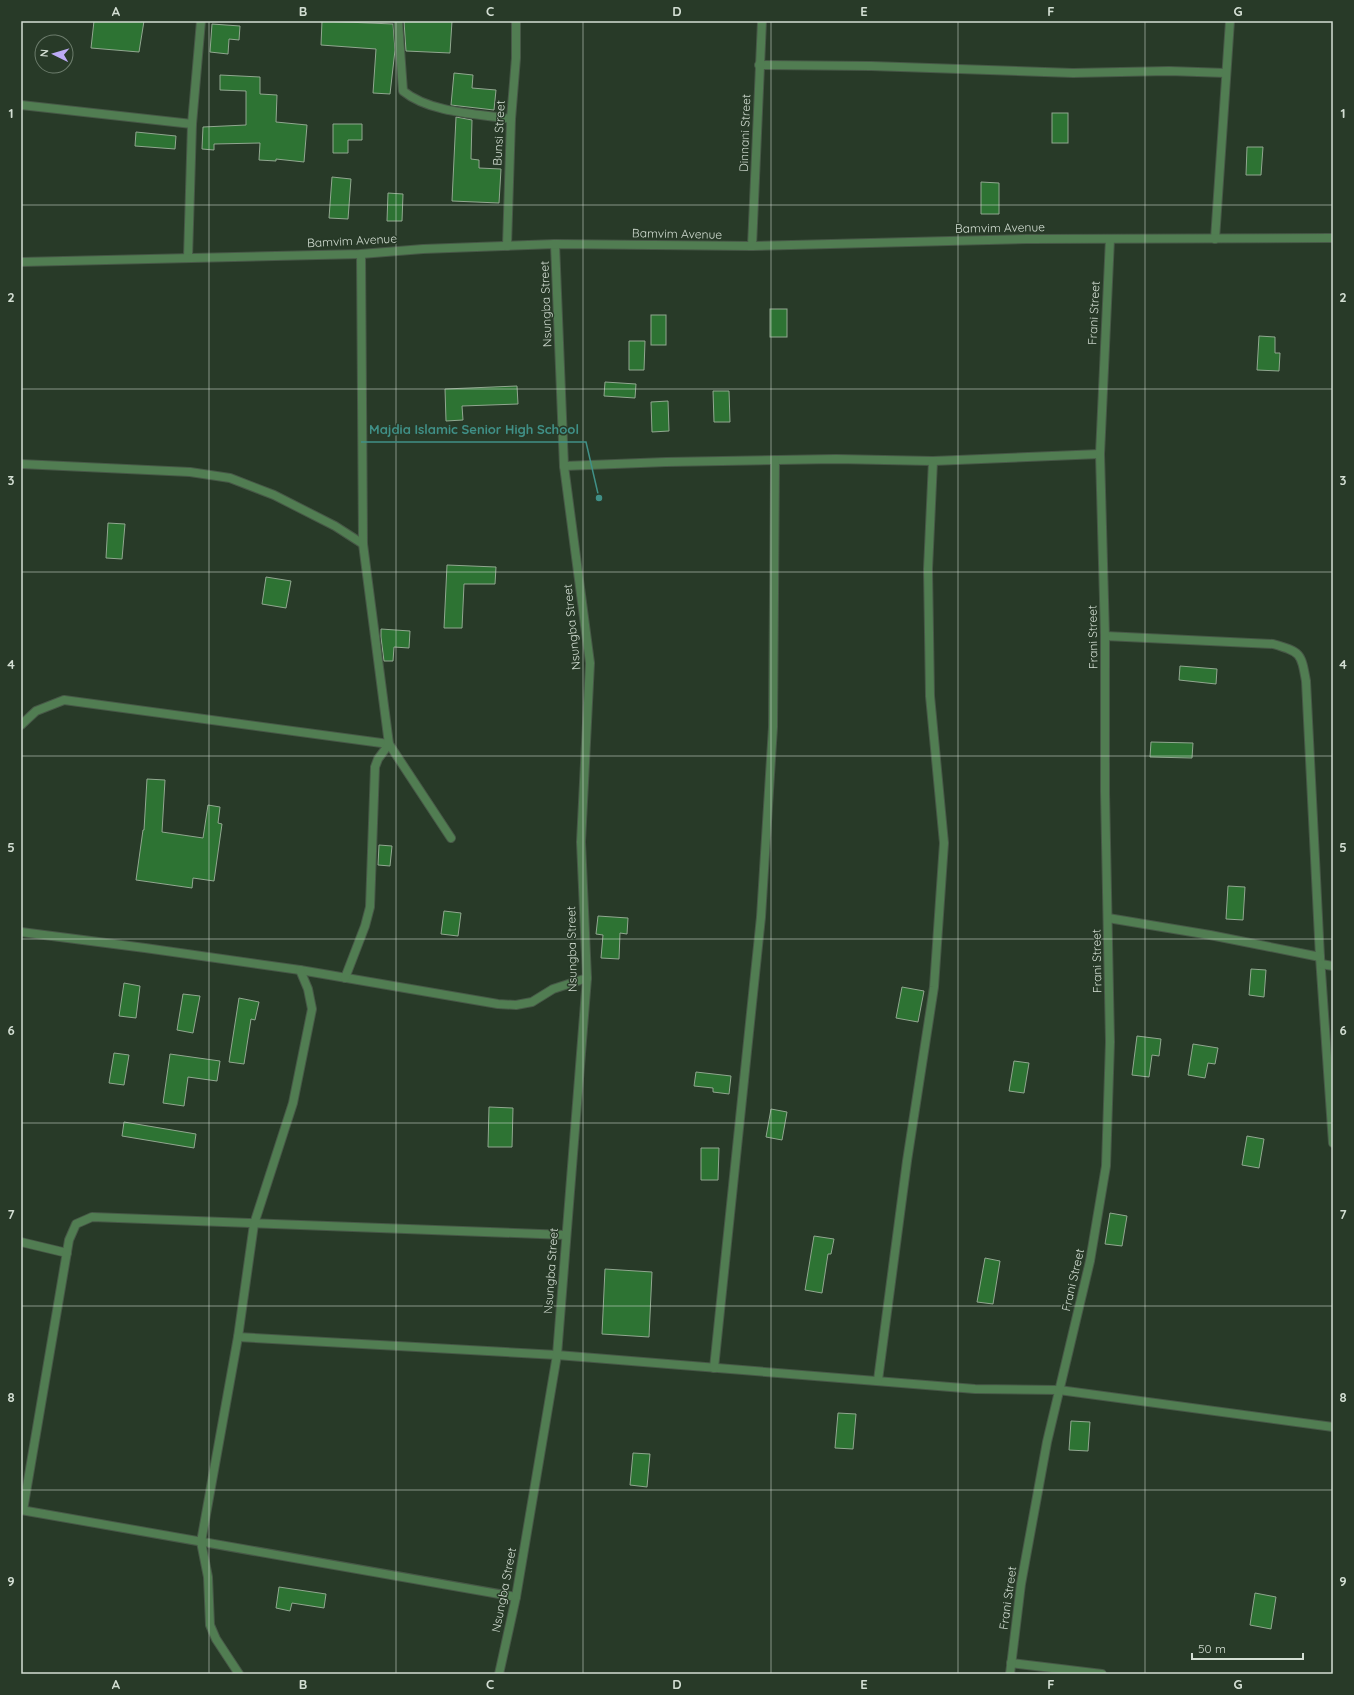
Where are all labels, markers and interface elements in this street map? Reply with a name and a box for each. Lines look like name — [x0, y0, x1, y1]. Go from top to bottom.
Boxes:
text: A — [112, 3, 121, 19]
text: B — [299, 3, 307, 19]
text: C — [486, 3, 494, 19]
text: D — [672, 3, 682, 19]
text: E — [860, 3, 868, 19]
text: F — [1047, 3, 1055, 19]
text: G — [1233, 3, 1243, 19]
north arrow — [34, 34, 74, 74]
text: N — [37, 48, 51, 58]
street label: Dinnani Street — [736, 94, 753, 172]
street label: Bunsi Street — [489, 100, 508, 166]
text: 1 — [8, 105, 14, 121]
text: 1 — [1340, 105, 1346, 121]
street label: Bamvim Avenue — [955, 219, 1045, 236]
street label: Bamvim Avenue — [632, 225, 722, 242]
street label: Bamvim Avenue — [307, 231, 398, 250]
street label: Nsungba Street — [537, 261, 555, 347]
street label: Frani Street — [1084, 281, 1103, 345]
text: 2 — [7, 289, 15, 305]
text: 2 — [1339, 289, 1347, 305]
callout: Majdia Islamic Senior High School — [361, 417, 586, 442]
text: Majdia Islamic Senior High School — [369, 421, 579, 437]
text: 3 — [8, 472, 15, 488]
text: 3 — [1340, 472, 1347, 488]
street label: Nsungba Street — [560, 583, 583, 671]
street label: Frani Street — [1084, 605, 1101, 669]
text: 4 — [7, 656, 15, 672]
text: 4 — [1339, 656, 1347, 672]
text: 5 — [7, 839, 15, 855]
text: 5 — [1339, 839, 1347, 855]
street label: Nsungba Street — [563, 906, 580, 992]
street label: Frani Street — [1088, 929, 1105, 993]
text: 6 — [7, 1022, 15, 1038]
text: 6 — [1339, 1022, 1347, 1038]
text: 7 — [7, 1206, 15, 1222]
text: 7 — [1339, 1206, 1347, 1222]
street label: Nsungba Street — [540, 1227, 561, 1315]
street label: Frani Street — [1058, 1247, 1087, 1313]
text: 8 — [7, 1389, 15, 1405]
text: 8 — [1339, 1389, 1347, 1405]
street label: Nsungba Street — [488, 1546, 519, 1634]
street label: Frani Street — [996, 1565, 1019, 1631]
text: 9 — [7, 1573, 15, 1589]
text: 9 — [1339, 1573, 1347, 1589]
scale bar — [1192, 1635, 1303, 1661]
text: 50 m — [1198, 1641, 1226, 1656]
text: A — [112, 1676, 121, 1692]
text: B — [299, 1676, 307, 1692]
text: C — [486, 1676, 494, 1692]
text: D — [672, 1676, 682, 1692]
text: E — [860, 1676, 868, 1692]
text: F — [1047, 1676, 1055, 1692]
text: G — [1233, 1676, 1243, 1692]

